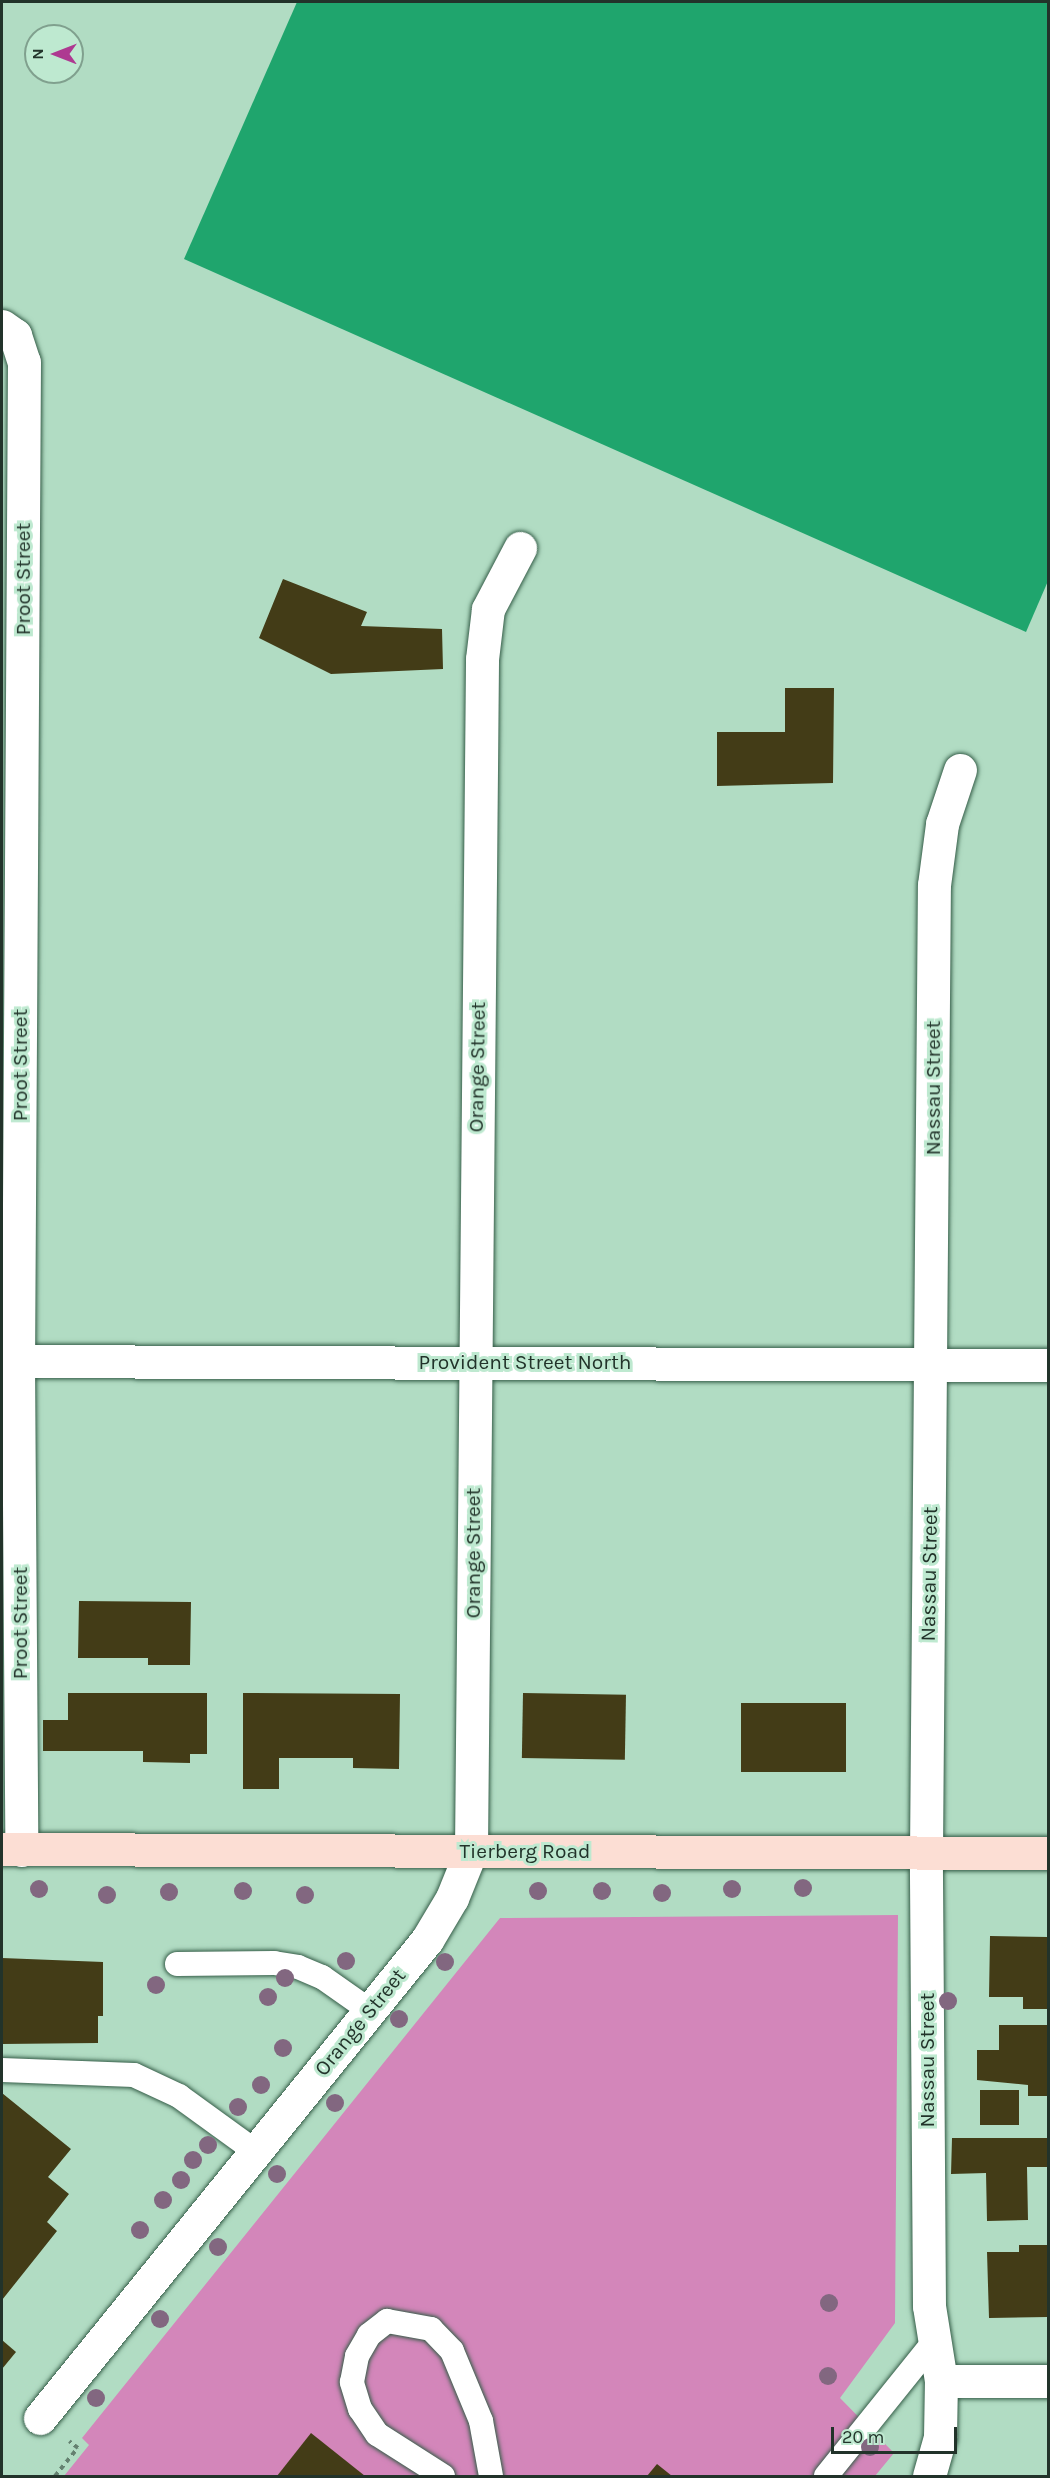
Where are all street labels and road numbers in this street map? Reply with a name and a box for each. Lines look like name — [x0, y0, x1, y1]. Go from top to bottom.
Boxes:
street label: Proot Street — [10, 523, 36, 635]
street label: Orange Street — [463, 1001, 491, 1133]
street label: Proot Street — [7, 1009, 33, 1121]
street label: Nassau Street — [920, 1021, 946, 1155]
street label: Provident Street North — [419, 1349, 631, 1375]
street label: Orange Street — [460, 1488, 486, 1618]
street label: Nassau Street — [915, 1506, 943, 1642]
street label: Proot Street — [7, 1567, 33, 1679]
street label: Tierberg Road — [460, 1838, 590, 1864]
street label: Orange Street — [309, 1963, 411, 2081]
street label: Nassau Street — [914, 1993, 940, 2127]

